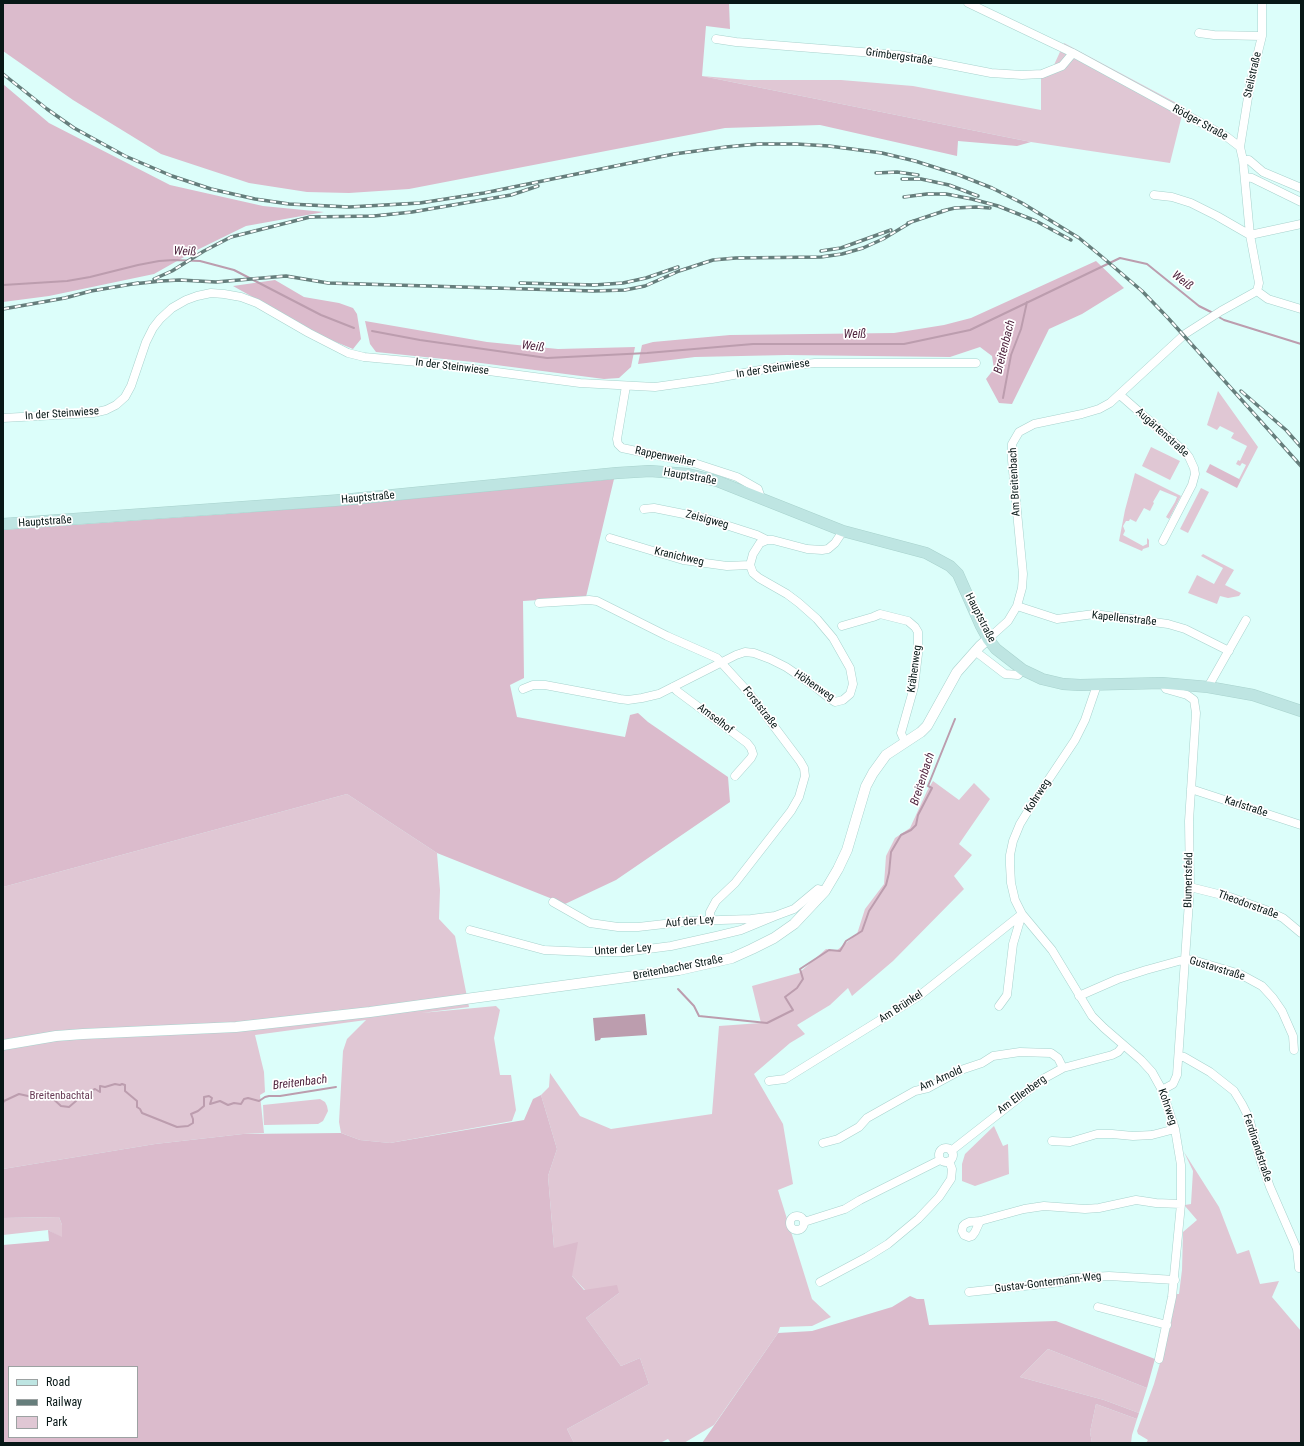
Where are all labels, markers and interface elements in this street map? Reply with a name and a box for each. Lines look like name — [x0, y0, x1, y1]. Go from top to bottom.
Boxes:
street label: Grimbergstraße — [865, 46, 933, 68]
street label: Steilstraße — [1241, 51, 1265, 99]
street label: Rödger Straße — [1170, 102, 1230, 144]
water label: Weiß — [173, 244, 197, 260]
water label: Weiß — [1169, 268, 1195, 294]
water label: Breitenbach — [991, 319, 1019, 375]
water label: Weiß — [844, 328, 866, 342]
water label: Weiß — [521, 338, 545, 356]
street label: In der Steinwiese — [414, 356, 490, 378]
street label: In der Steinwiese — [735, 357, 811, 381]
street label: In der Steinwiese — [25, 405, 99, 423]
street label: Augärtenstraße — [1133, 406, 1191, 460]
street label: Rappenweiher — [634, 444, 696, 470]
street label: Am Breitenbach — [1007, 447, 1023, 517]
street label: Hauptstraße — [662, 466, 718, 488]
street label: Hauptstraße — [341, 489, 395, 507]
street label: Zeisigweg — [684, 508, 730, 532]
street label: Hauptstraße — [18, 514, 72, 530]
street label: Kranichweg — [653, 545, 705, 569]
street label: Hauptstraße — [962, 591, 998, 645]
street label: Kapellenstraße — [1091, 609, 1157, 629]
street label: Krähenweg — [905, 644, 925, 694]
street label: Höhenweg — [791, 668, 837, 704]
street label: Forststraße — [739, 684, 781, 732]
street label: Amselhof — [694, 701, 736, 737]
water label: Breitenbach — [908, 751, 938, 807]
street label: Kohrweg — [1022, 777, 1054, 815]
street label: Karlstraße — [1223, 794, 1269, 820]
street label: Blumertsfeld — [1182, 852, 1196, 908]
street label: Theodorstraße — [1216, 888, 1280, 922]
street label: Auf der Ley — [665, 913, 715, 931]
street label: Unter der Ley — [594, 941, 652, 959]
street label: Breitenbacher Straße — [632, 953, 724, 983]
street label: Gustavstraße — [1188, 954, 1246, 984]
street label: Am Brünkel — [877, 988, 925, 1026]
street label: Am Arnold — [917, 1064, 965, 1094]
water label: Breitenbach — [272, 1073, 328, 1093]
street label: Am Ellenberg — [995, 1073, 1049, 1117]
street label: Kohrweg — [1155, 1087, 1179, 1127]
park label: Breitenbachtal — [30, 1089, 92, 1103]
street label: Ferdinandstraße — [1240, 1112, 1274, 1184]
street label: Gustav-Gontermann-Weg — [994, 1270, 1102, 1296]
legend — [8, 1366, 138, 1438]
text: Road — [46, 1375, 70, 1389]
text: Railway — [46, 1395, 82, 1409]
text: Park — [46, 1415, 67, 1429]

